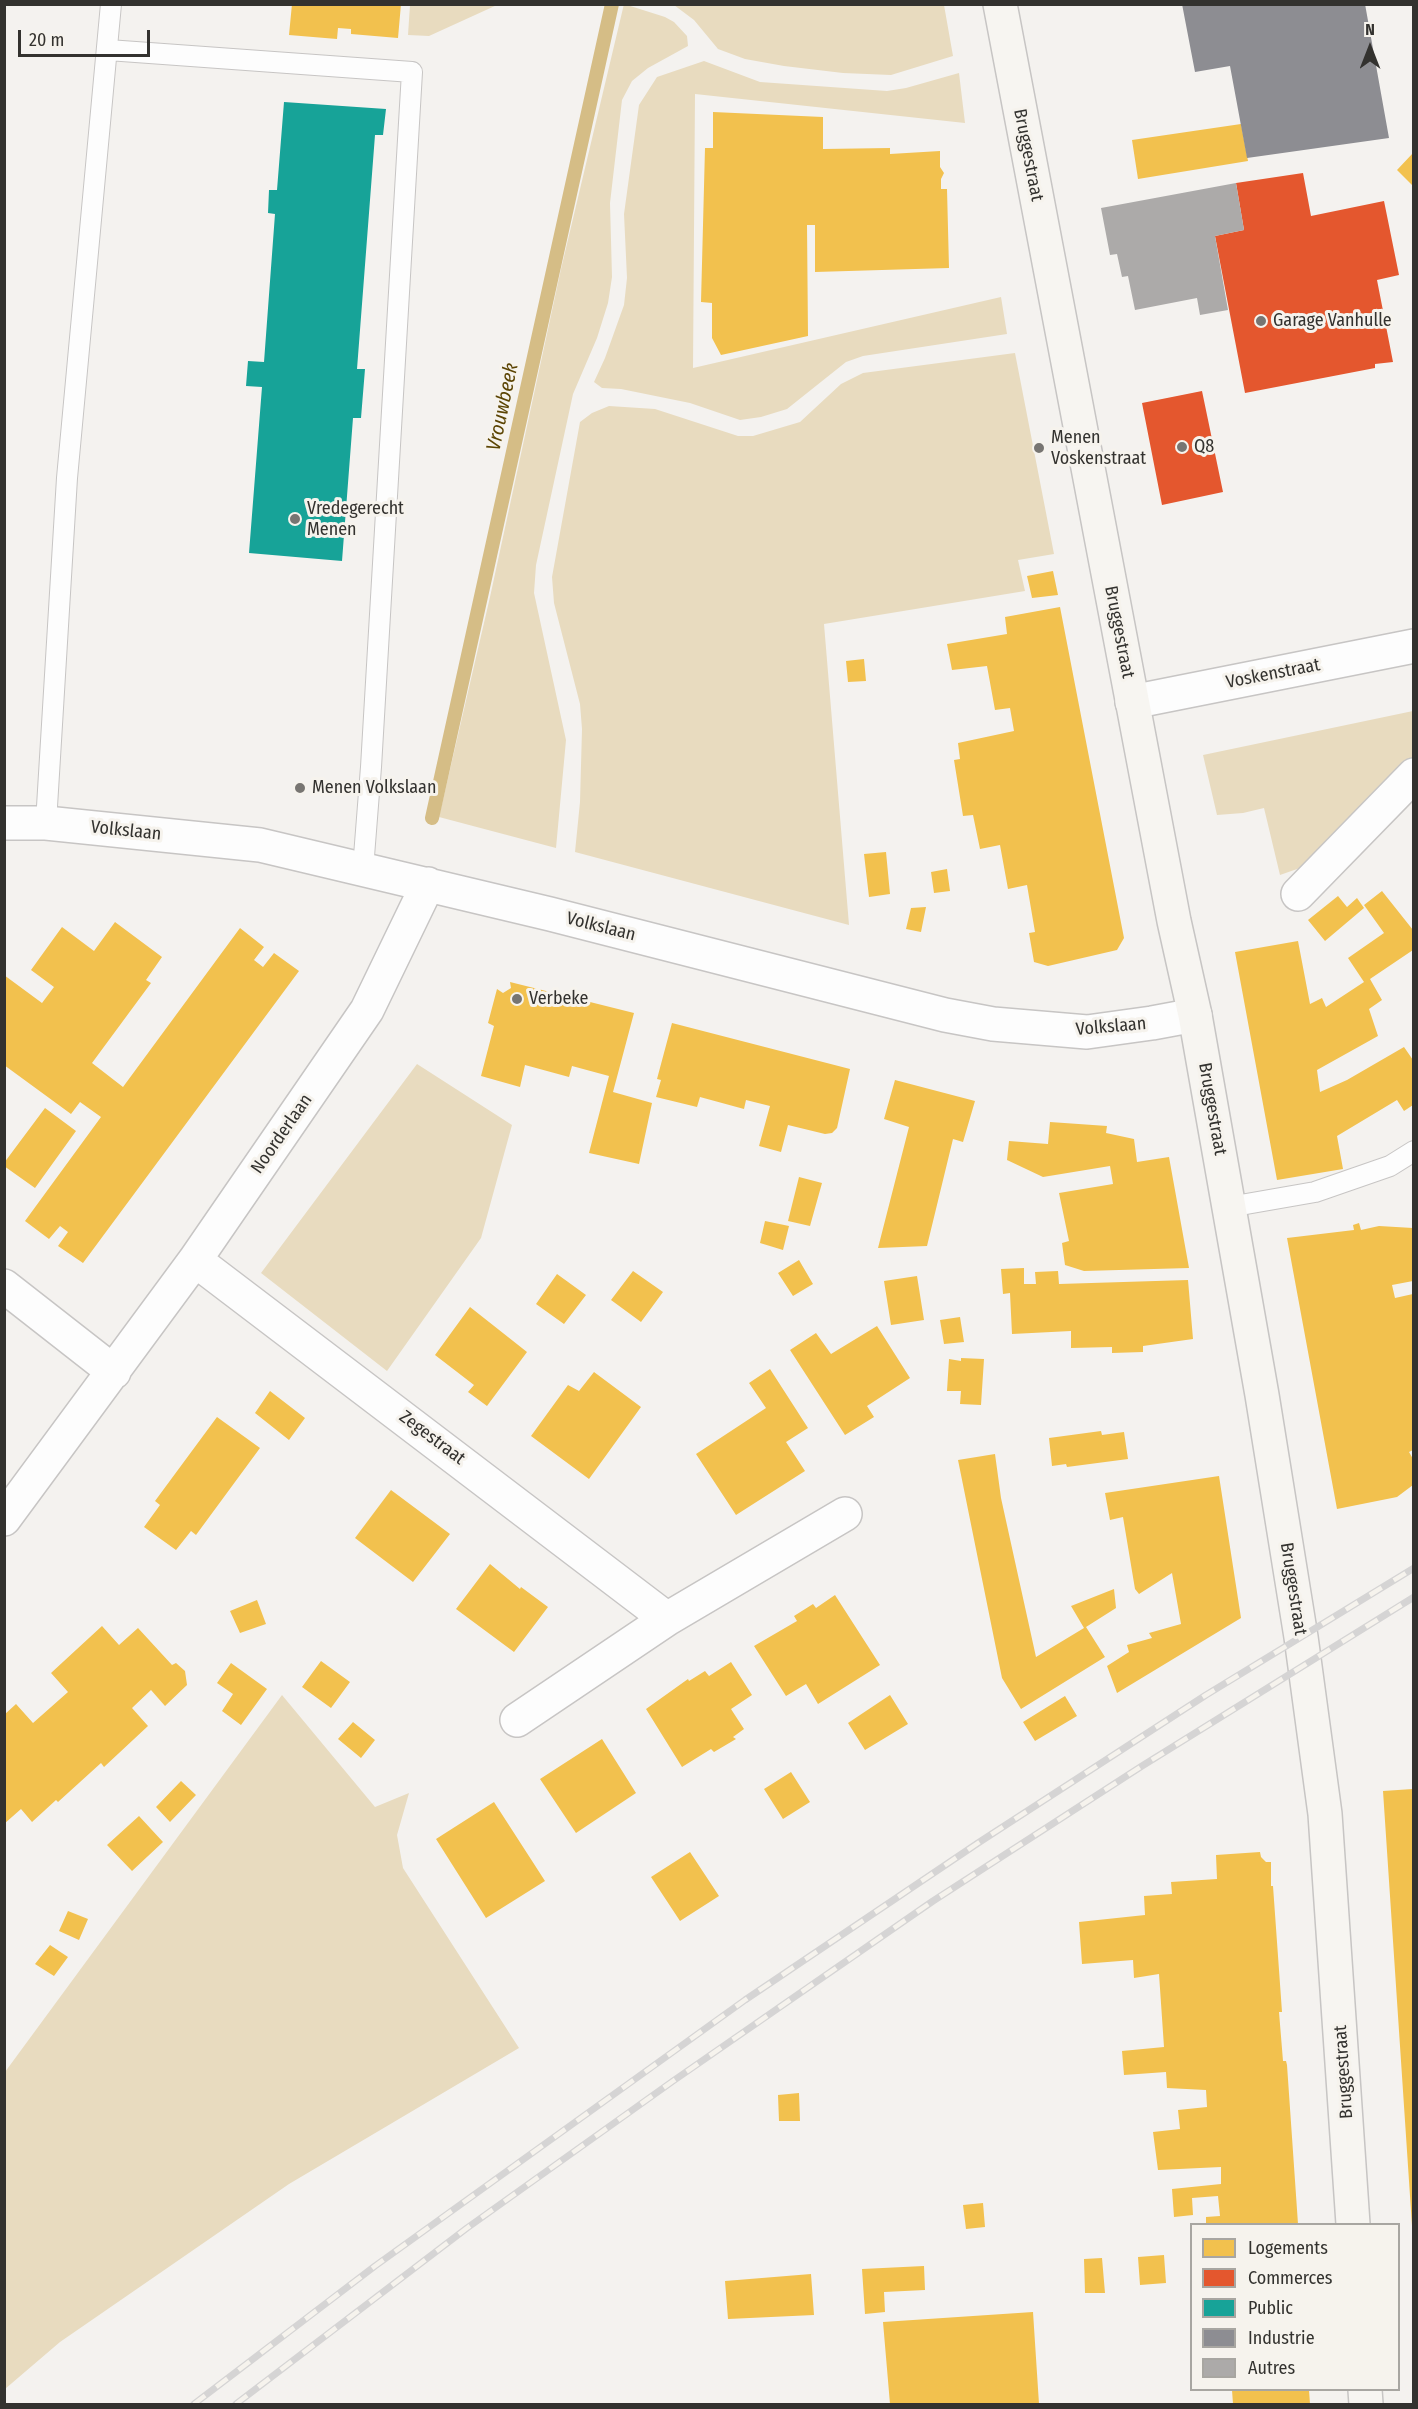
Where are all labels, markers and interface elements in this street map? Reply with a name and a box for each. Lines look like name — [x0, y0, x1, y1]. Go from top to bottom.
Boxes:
scale bar — [21, 18, 153, 56]
north arrow — [1340, 18, 1400, 78]
text: N — [1365, 20, 1375, 39]
text: 20 m — [29, 29, 64, 51]
street label: Bruggestraat — [1008, 107, 1048, 203]
place label: Garage Vanhulle — [1273, 310, 1392, 332]
marker: Garage Vanhulle — [1254, 314, 1268, 328]
water label: Vrouwbeek — [482, 361, 524, 453]
place label: Menen Voskenstraat — [1051, 427, 1146, 470]
place label: Q8 — [1194, 436, 1214, 458]
marker: Q8 — [1175, 440, 1189, 454]
marker: Menen Voskenstraat — [1032, 441, 1046, 455]
place label: Vredegerecht Menen — [307, 498, 404, 540]
marker: Vredegerecht Menen — [288, 512, 302, 526]
street label: Bruggestraat — [1099, 584, 1139, 680]
street label: Voskenstraat — [1224, 654, 1322, 694]
place label: Menen Volkslaan — [312, 777, 436, 799]
marker: Menen Volkslaan — [293, 781, 307, 795]
street label: Volkslaan — [90, 817, 162, 845]
street label: Volkslaan — [564, 908, 638, 946]
place label: Verbeke — [529, 988, 588, 1010]
marker: Verbeke — [510, 992, 524, 1006]
street label: Volkslaan — [1075, 1013, 1147, 1041]
street label: Bruggestraat — [1193, 1061, 1231, 1157]
street label: Noorderlaan — [247, 1090, 317, 1178]
street label: Zegestraat — [395, 1406, 469, 1470]
street label: Bruggestraat — [1275, 1541, 1311, 1637]
street label: Bruggestraat — [1330, 2024, 1358, 2120]
legend — [1190, 2223, 1400, 2391]
text: Logements — [1248, 2237, 1328, 2259]
text: Commerces — [1248, 2267, 1333, 2289]
text: Public — [1248, 2297, 1293, 2319]
text: Industrie — [1248, 2327, 1315, 2349]
text: Autres — [1248, 2357, 1295, 2379]

